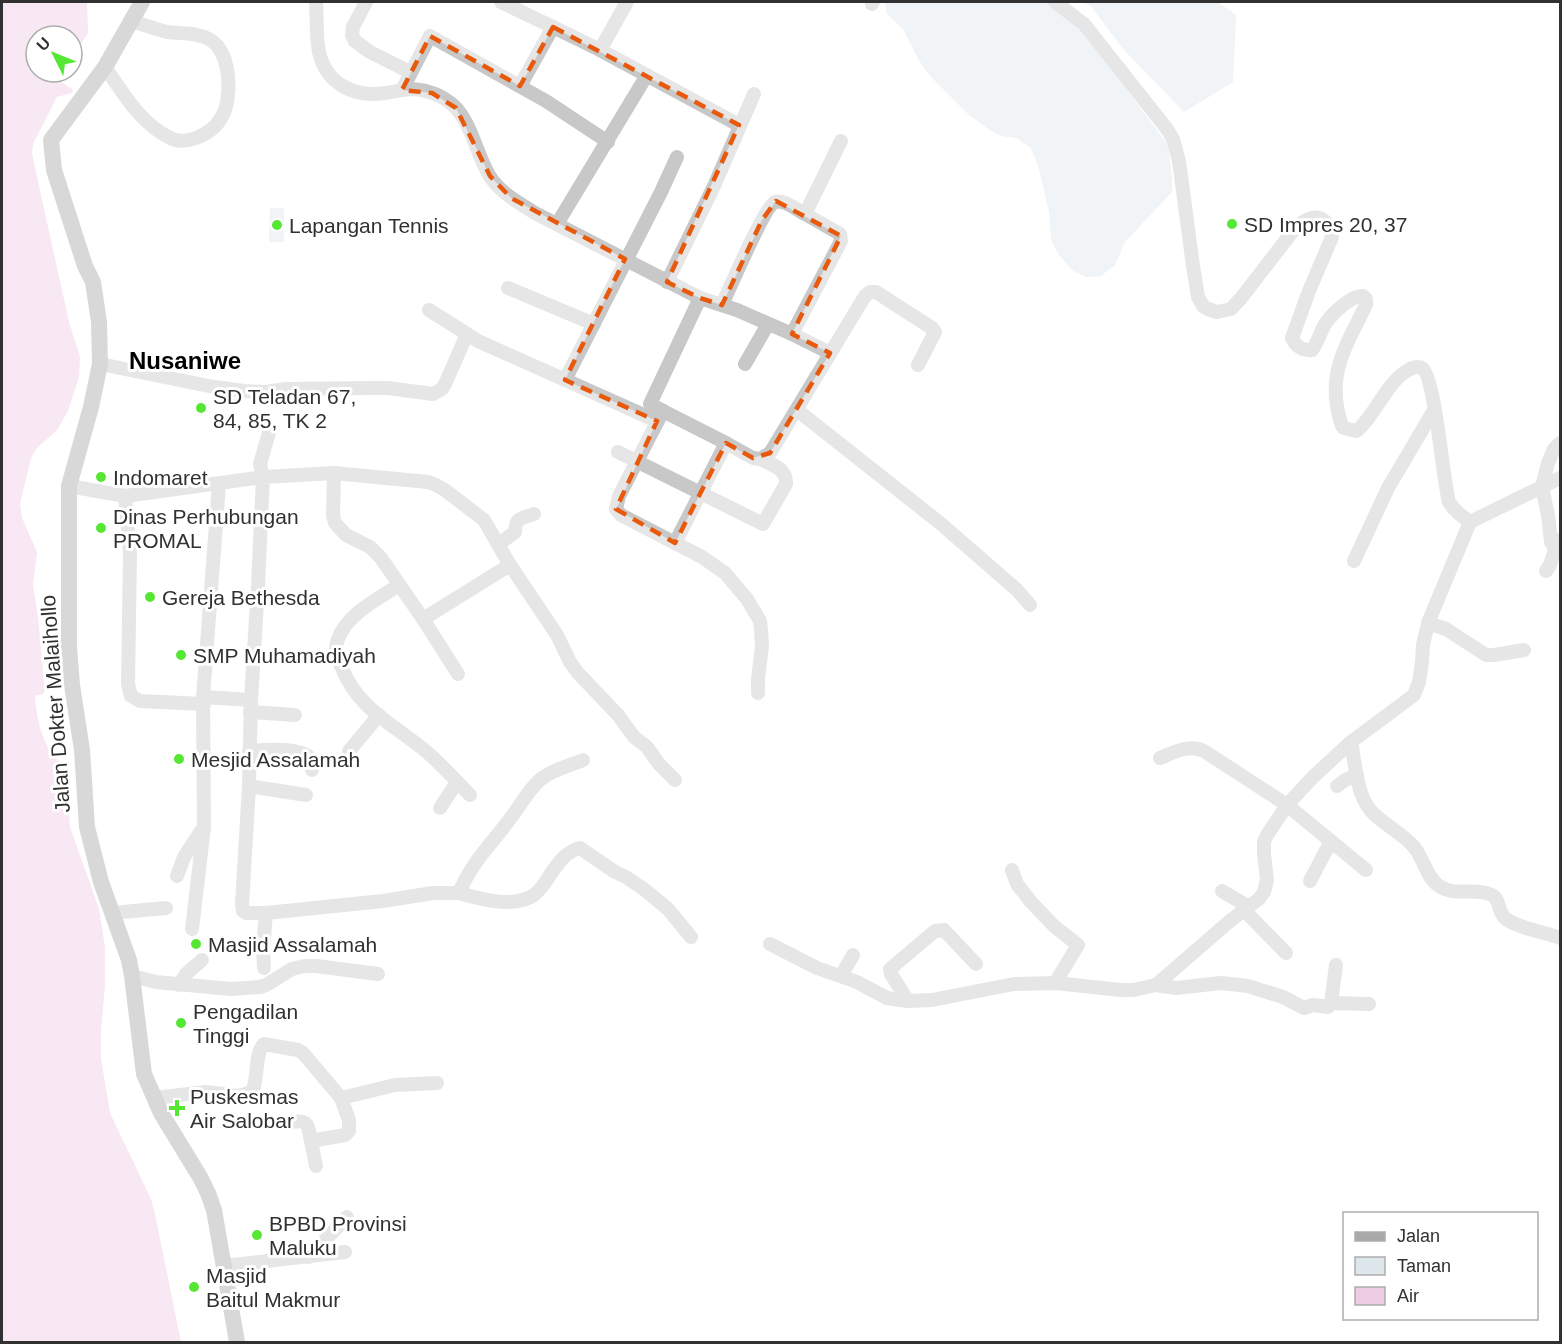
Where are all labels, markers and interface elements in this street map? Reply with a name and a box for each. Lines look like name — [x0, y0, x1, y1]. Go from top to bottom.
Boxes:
north arrow — [24, 24, 84, 84]
text: U — [33, 34, 54, 54]
place label: SD Impres 20, 37 — [1244, 213, 1407, 236]
place label: Lapangan Tennis — [289, 214, 449, 237]
marker: SD Impres 20, 37 — [1225, 217, 1239, 231]
marker: Lapangan Tennis — [270, 218, 284, 232]
district label: Nusaniwe — [129, 347, 241, 374]
place label: SD Teladan 67, 84, 85, TK 2 — [213, 385, 356, 432]
marker: SD Teladan 67, 84, 85, TK 2 — [194, 401, 208, 415]
place label: Indomaret — [113, 466, 208, 489]
marker: Indomaret — [94, 470, 108, 484]
place label: Dinas Perhubungan PROMAL — [113, 505, 299, 552]
marker: Dinas Perhubungan PROMAL — [94, 521, 108, 535]
place label: Gereja Bethesda — [162, 586, 320, 609]
marker: Gereja Bethesda — [143, 590, 157, 604]
street label: Jalan Dokter Malaihollo — [36, 594, 74, 814]
place label: SMP Muhamadiyah — [193, 644, 376, 667]
marker: SMP Muhamadiyah — [174, 648, 188, 662]
place label: Mesjid Assalamah — [191, 748, 360, 771]
marker: Mesjid Assalamah — [172, 752, 186, 766]
place label: Masjid Assalamah — [208, 933, 377, 956]
marker: Masjid Assalamah — [189, 937, 203, 951]
place label: Pengadilan Tinggi — [193, 1000, 298, 1047]
marker: Pengadilan Tinggi — [174, 1016, 188, 1030]
place label: Puskesmas Air Salobar — [190, 1085, 299, 1132]
marker: Puskesmas Air Salobar — [168, 1099, 186, 1117]
place label: BPBD Provinsi Maluku — [269, 1212, 407, 1259]
legend — [1343, 1212, 1538, 1320]
text: Jalan — [1397, 1226, 1440, 1246]
marker: BPBD Provinsi Maluku — [250, 1228, 264, 1242]
text: Taman — [1397, 1256, 1451, 1276]
place label: Masjid Baitul Makmur — [206, 1264, 340, 1311]
marker: Masjid Baitul Makmur — [187, 1280, 201, 1294]
text: Air — [1397, 1286, 1419, 1306]

